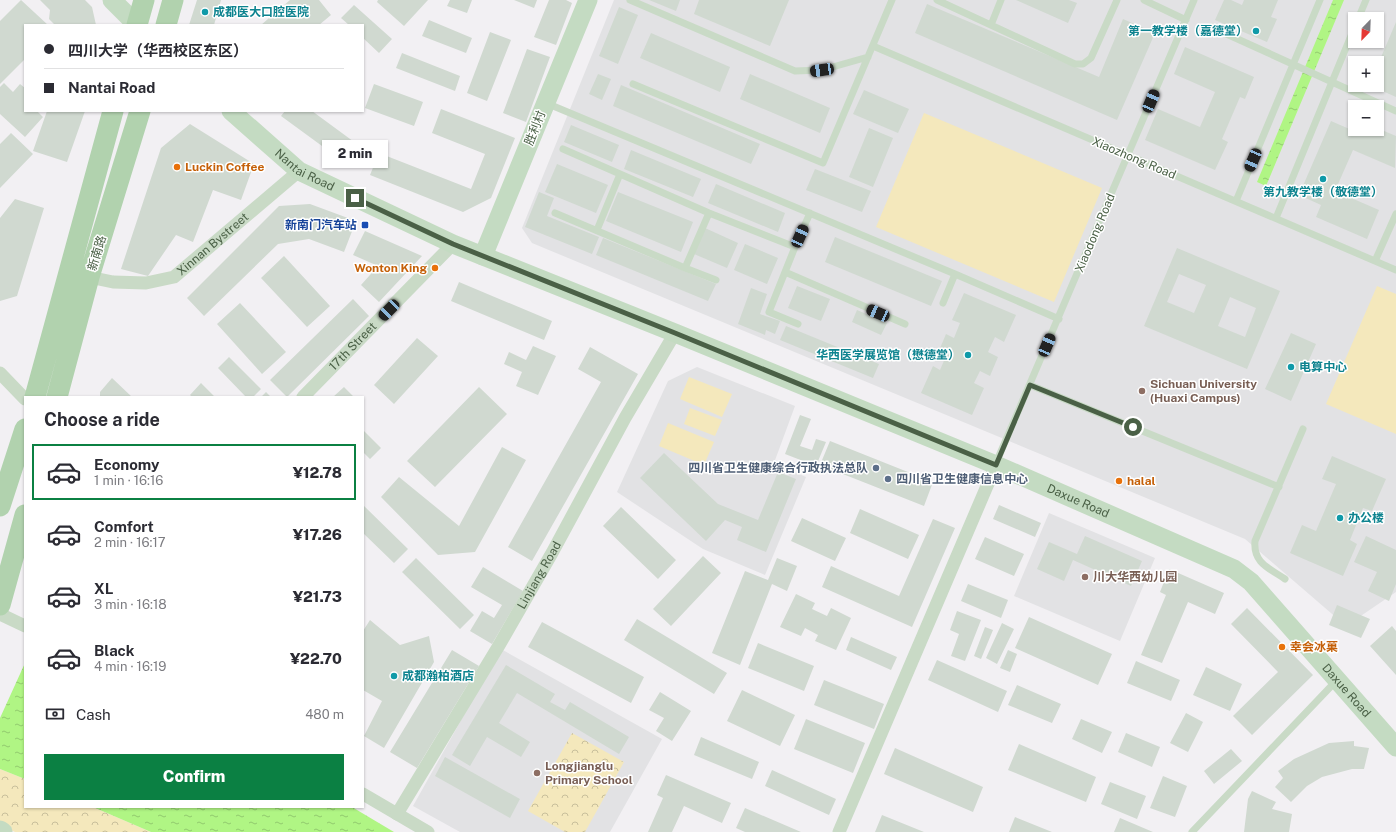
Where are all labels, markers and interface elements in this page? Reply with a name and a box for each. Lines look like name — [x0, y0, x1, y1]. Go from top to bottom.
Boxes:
place label: 成都医大口腔医院 — [213, 5, 309, 19]
marker: 成都医大口腔医院 — [200, 7, 210, 17]
north arrow — [1348, 12, 1384, 48]
map controls — [1348, 12, 1384, 136]
place label: 第一教学楼（嘉德堂） — [1128, 24, 1248, 38]
marker: 第一教学楼（嘉德堂） — [1251, 26, 1261, 36]
text: 四川大学（华西校区东区） — [68, 42, 248, 59]
button: + — [1348, 56, 1384, 92]
car — [809, 62, 835, 78]
text: Nantai Road — [68, 79, 155, 96]
car — [1141, 88, 1161, 114]
button: − — [1348, 100, 1384, 136]
street label: 胜利村 — [522, 108, 549, 147]
street label: Xiaozhong Road — [1090, 134, 1178, 182]
callout: 2 min — [322, 140, 388, 168]
street label: Nantai Road — [272, 146, 337, 194]
text: 2 min — [338, 146, 372, 161]
car — [1243, 147, 1263, 173]
place label: Luckin Coffee — [185, 160, 264, 174]
marker: Luckin Coffee — [172, 162, 182, 172]
marker: 第九教学楼（敬德堂） — [1318, 174, 1328, 184]
place label: 第九教学楼（敬德堂） — [1263, 185, 1383, 199]
route end — [346, 189, 364, 207]
street label: Xiaodong Road — [1072, 191, 1118, 275]
street label: Xinnan Bystreet — [174, 210, 252, 278]
place label: 新南门汽车站 — [285, 218, 357, 232]
marker: 新南门汽车站 — [360, 220, 370, 230]
car — [790, 223, 810, 249]
street label: 新南路 — [85, 234, 109, 272]
place label: Wonton King — [354, 261, 427, 275]
marker: Wonton King — [430, 263, 440, 273]
car — [376, 297, 402, 323]
car — [865, 303, 891, 323]
street label: 17th Street — [326, 319, 380, 373]
car — [1037, 332, 1057, 358]
place label: 华西医学展览馆（懋德堂） — [816, 348, 960, 362]
marker: 华西医学展览馆（懋德堂） — [963, 350, 973, 360]
place label: 电算中心 — [1299, 360, 1347, 374]
marker: 电算中心 — [1286, 362, 1296, 372]
place label: Sichuan University (Huaxi Campus) — [1150, 377, 1257, 405]
marker: Sichuan University (Huaxi Campus) — [1137, 386, 1147, 396]
text: Choose a ride — [44, 409, 160, 430]
route start — [1124, 418, 1142, 436]
icon: car — [46, 454, 82, 490]
text: Economy — [94, 456, 159, 473]
place label: 四川省卫生健康综合行政执法总队 — [688, 461, 868, 475]
marker: 四川省卫生健康综合行政执法总队 — [871, 463, 881, 473]
text: ¥12.78 — [293, 464, 342, 481]
place label: 四川省卫生健康信息中心 — [896, 472, 1028, 486]
text: 1 min · 16:16 — [94, 473, 163, 488]
marker: 四川省卫生健康信息中心 — [883, 474, 893, 484]
place label: halal — [1127, 474, 1156, 488]
marker: halal — [1114, 476, 1124, 486]
street label: Daxue Road — [1045, 481, 1111, 521]
place label: 办公楼 — [1348, 511, 1384, 525]
marker: 办公楼 — [1335, 513, 1345, 523]
icon: car — [46, 516, 82, 552]
text: Comfort — [94, 518, 154, 535]
text: ¥17.26 — [293, 526, 342, 543]
text: 2 min · 16:17 — [94, 535, 166, 550]
street label: Linjiang Road — [514, 539, 564, 611]
place label: 川大华西幼儿园 — [1093, 570, 1177, 584]
marker: 川大华西幼儿园 — [1080, 572, 1090, 582]
icon: car — [46, 578, 82, 614]
text: XL — [94, 580, 113, 597]
text: ¥21.73 — [293, 588, 342, 605]
text: 3 min · 16:18 — [94, 597, 167, 612]
icon: car — [46, 640, 82, 676]
place label: 幸会冰菓 — [1290, 640, 1338, 654]
text: Black — [94, 642, 134, 659]
marker: 幸会冰菓 — [1277, 642, 1287, 652]
text: ¥22.70 — [290, 650, 342, 667]
text: 4 min · 16:19 — [94, 659, 166, 674]
street label: Daxue Road — [1319, 661, 1374, 720]
place label: 成都瀚柏酒店 — [402, 669, 474, 683]
marker: 成都瀚柏酒店 — [389, 671, 399, 681]
icon: cash — [44, 703, 66, 725]
text: Cash — [76, 706, 111, 723]
text: 480 m — [305, 707, 344, 722]
button: Confirm — [44, 754, 344, 800]
place label: Longjianglu Primary School — [545, 759, 633, 787]
marker: Longjianglu Primary School — [532, 768, 542, 778]

